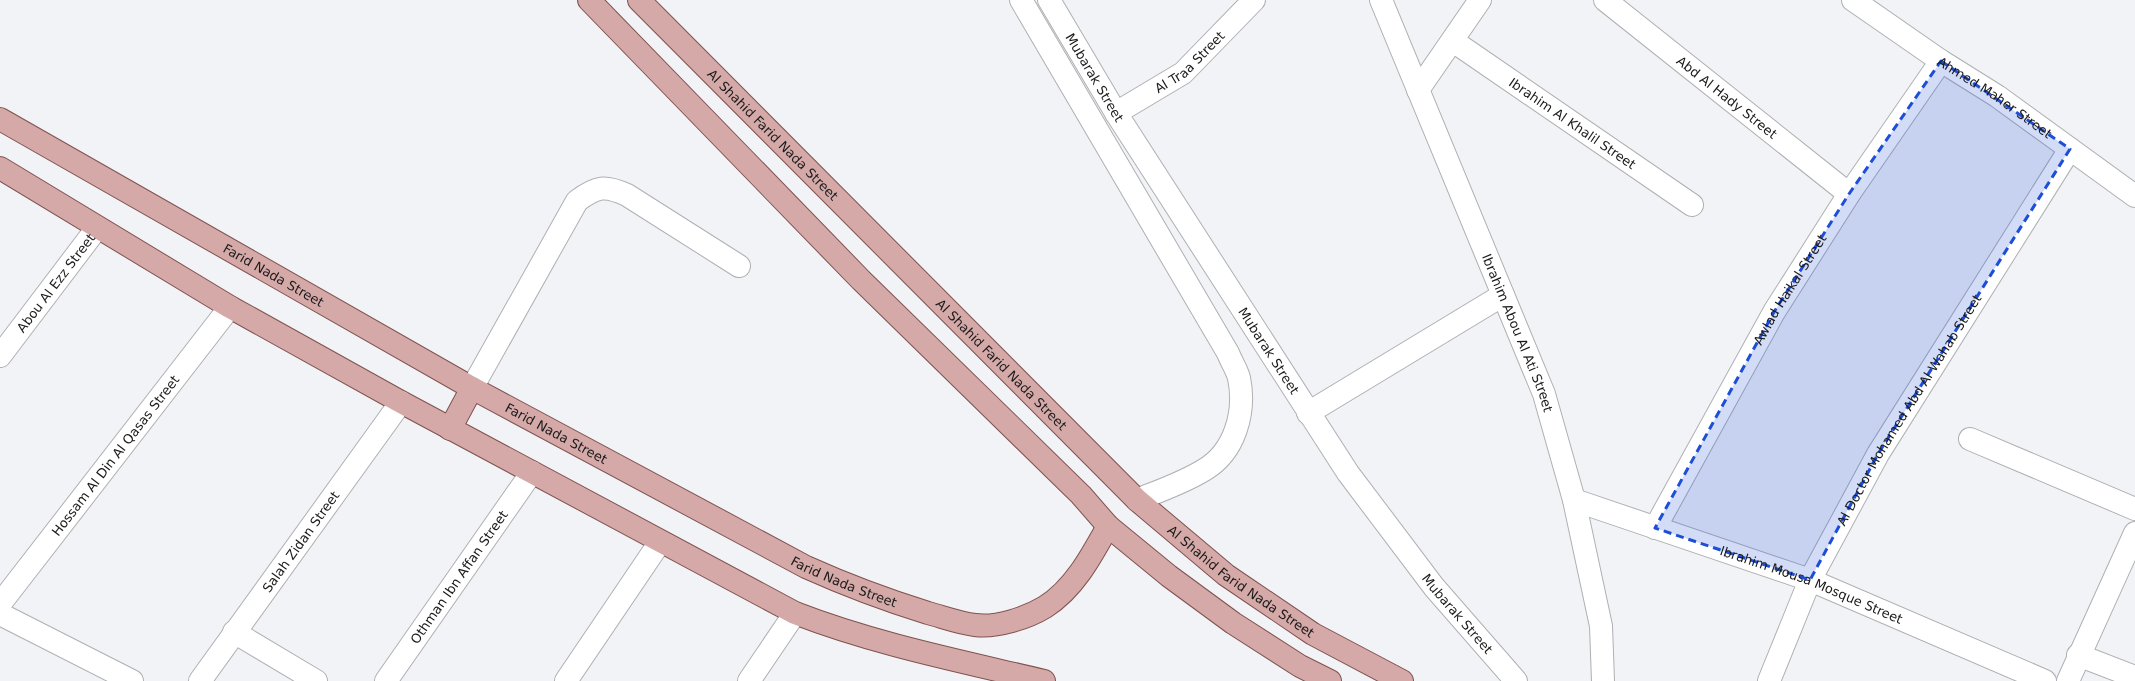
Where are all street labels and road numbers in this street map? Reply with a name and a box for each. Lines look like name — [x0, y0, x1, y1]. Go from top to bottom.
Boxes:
street label: Al Traa Street — [1152, 28, 1228, 96]
street label: Mubarak Street — [1062, 31, 1127, 125]
street label: Abd Al Hady Street — [1674, 53, 1780, 142]
street label: Ahmed Maher Street — [1935, 54, 2055, 141]
street label: Al Shahid Farid Nada Street — [704, 66, 841, 204]
street label: Ibrahim Al Khalil Street — [1506, 75, 1638, 172]
street label: Abou Al Ezz Street — [14, 231, 98, 335]
street label: Awlad Haikal Street — [1750, 232, 1830, 347]
street label: Farid Nada Street — [221, 241, 326, 310]
street label: Ibrahim Abou Al Ati Street — [1479, 252, 1556, 414]
street label: Al Doctor Mohamed Abd Al Wahab Street — [1834, 292, 1985, 528]
street label: Al Shahid Farid Nada Street — [933, 296, 1070, 433]
street label: Mubarak Street — [1235, 305, 1302, 397]
street label: Hossam Al Din Al Qasas Street — [49, 372, 182, 539]
street label: Farid Nada Street — [503, 400, 610, 467]
street label: Salah Zidan Street — [260, 488, 342, 595]
street label: Othman Ibn Affan Street — [407, 508, 511, 647]
street label: Al Shahid Farid Nada Street — [1165, 522, 1317, 641]
street label: Ibrahim Mousa Mosque Street — [1718, 543, 1905, 627]
street label: Farid Nada Street — [788, 553, 899, 610]
street label: Mubarak Street — [1419, 571, 1496, 657]

